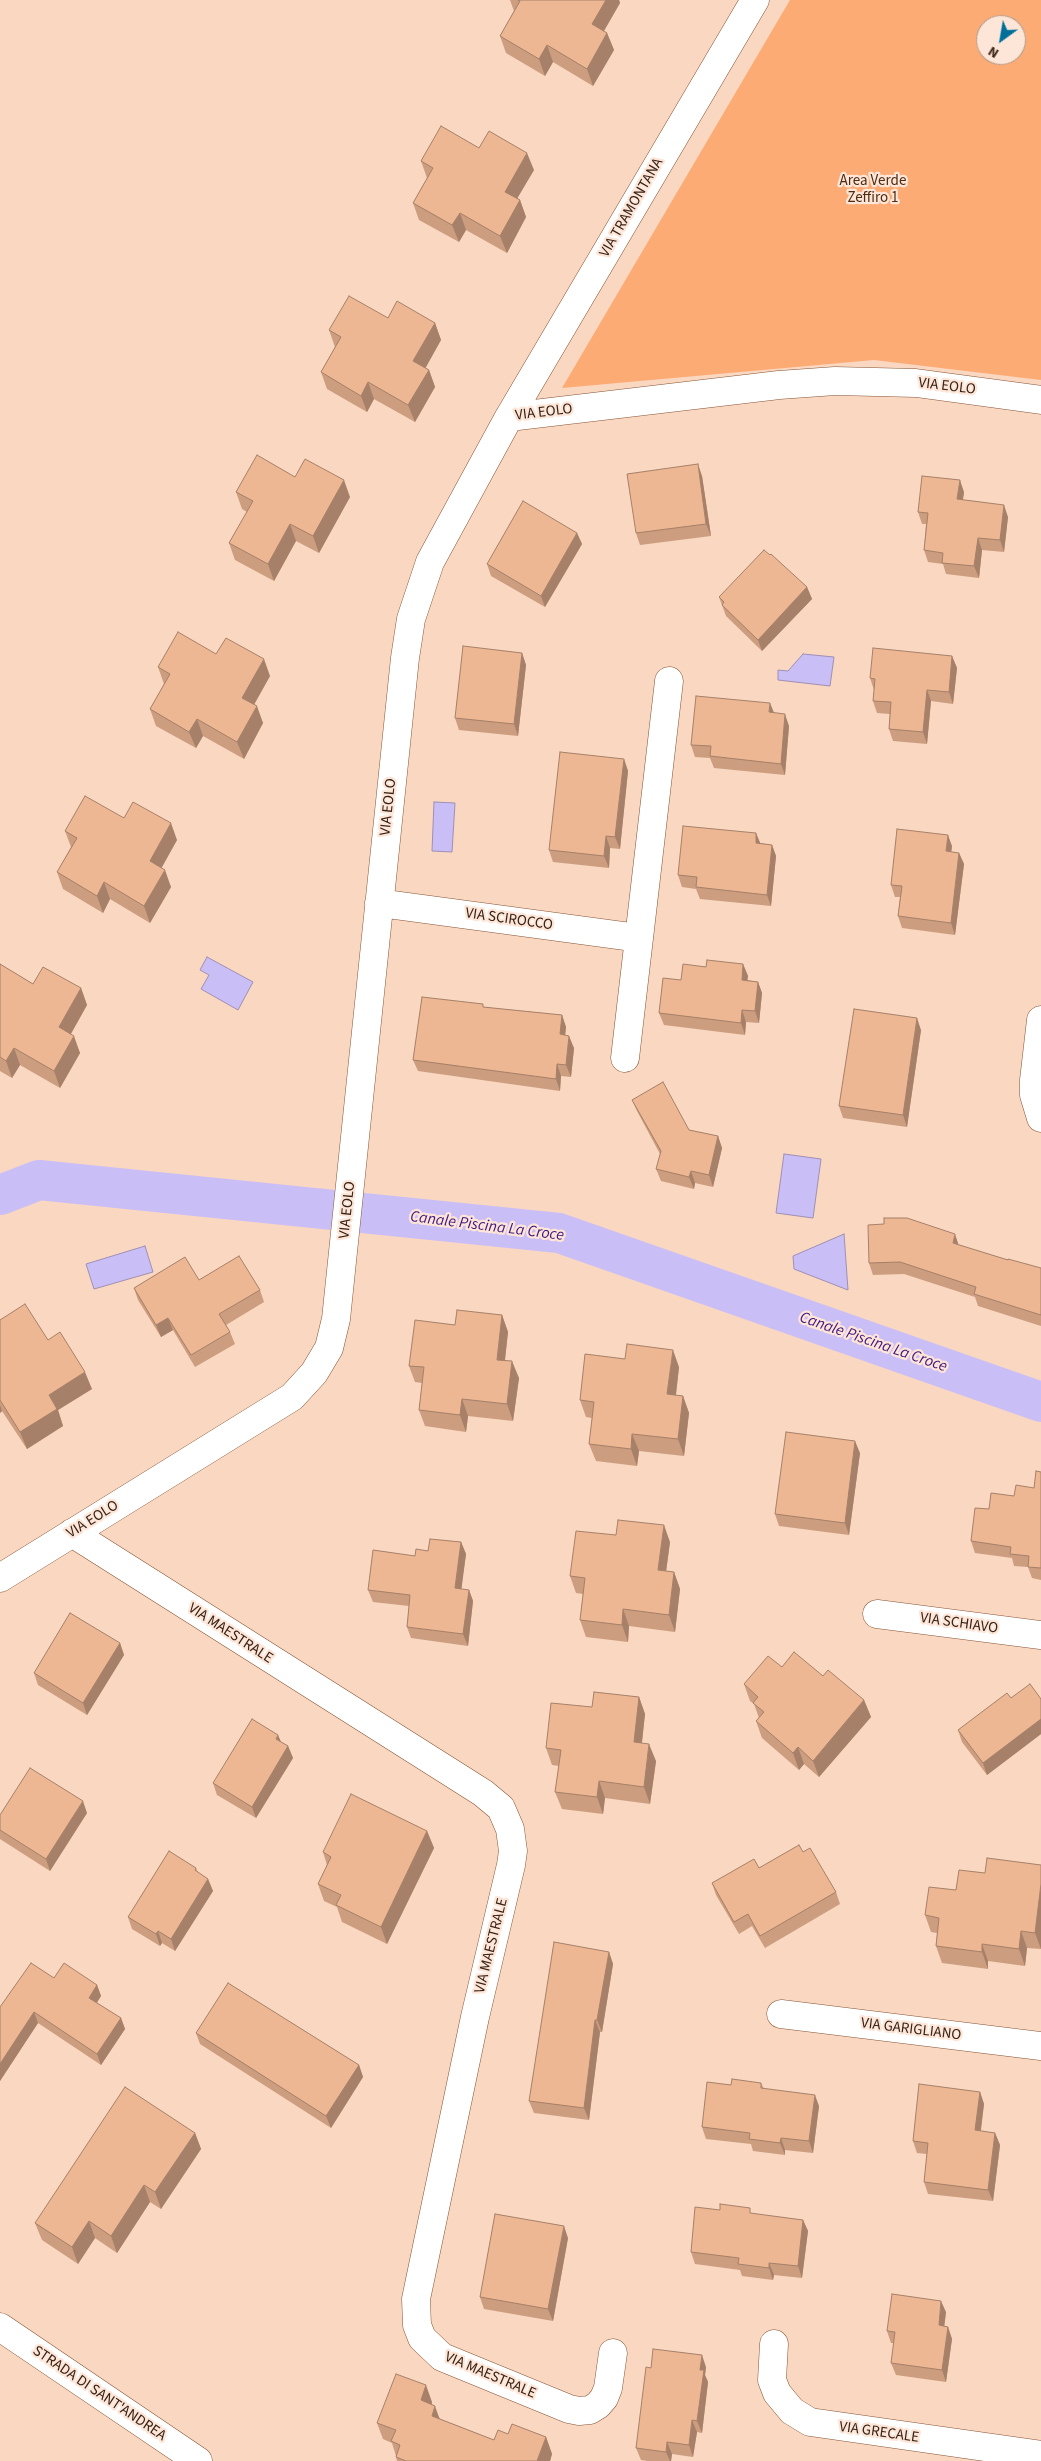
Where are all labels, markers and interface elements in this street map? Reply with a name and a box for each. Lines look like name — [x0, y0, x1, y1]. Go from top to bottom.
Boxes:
north arrow — [976, 15, 1026, 65]
text: N — [984, 41, 1003, 63]
street label: VIA TRAMONTANA — [596, 155, 668, 261]
park label: Area Verde Zeffiro 1 — [840, 173, 906, 208]
street label: VIA EOLO — [917, 375, 977, 399]
street label: VIA EOLO — [514, 401, 574, 425]
street label: VIA EOLO — [377, 777, 401, 837]
street label: VIA SCIROCCO — [464, 905, 554, 935]
street label: VIA EOLO — [336, 1180, 360, 1240]
water label: Canale Piscina La Croce — [409, 1208, 565, 1246]
water label: Canale Piscina La Croce — [797, 1309, 949, 1377]
street label: VIA EOLO — [64, 1497, 122, 1543]
street label: VIA MAESTRALE — [184, 1600, 276, 1668]
street label: VIA SCHIAVO — [919, 1610, 999, 1638]
street label: VIA MAESTRALE — [471, 1897, 513, 1995]
street label: VIA GARIGLIANO — [860, 2015, 962, 2045]
street label: STRADA DI SANT'ANDREA — [29, 2343, 169, 2445]
street label: VIA MAESTRALE — [442, 2349, 538, 2403]
street label: VIA GRECALE — [838, 2418, 920, 2448]

